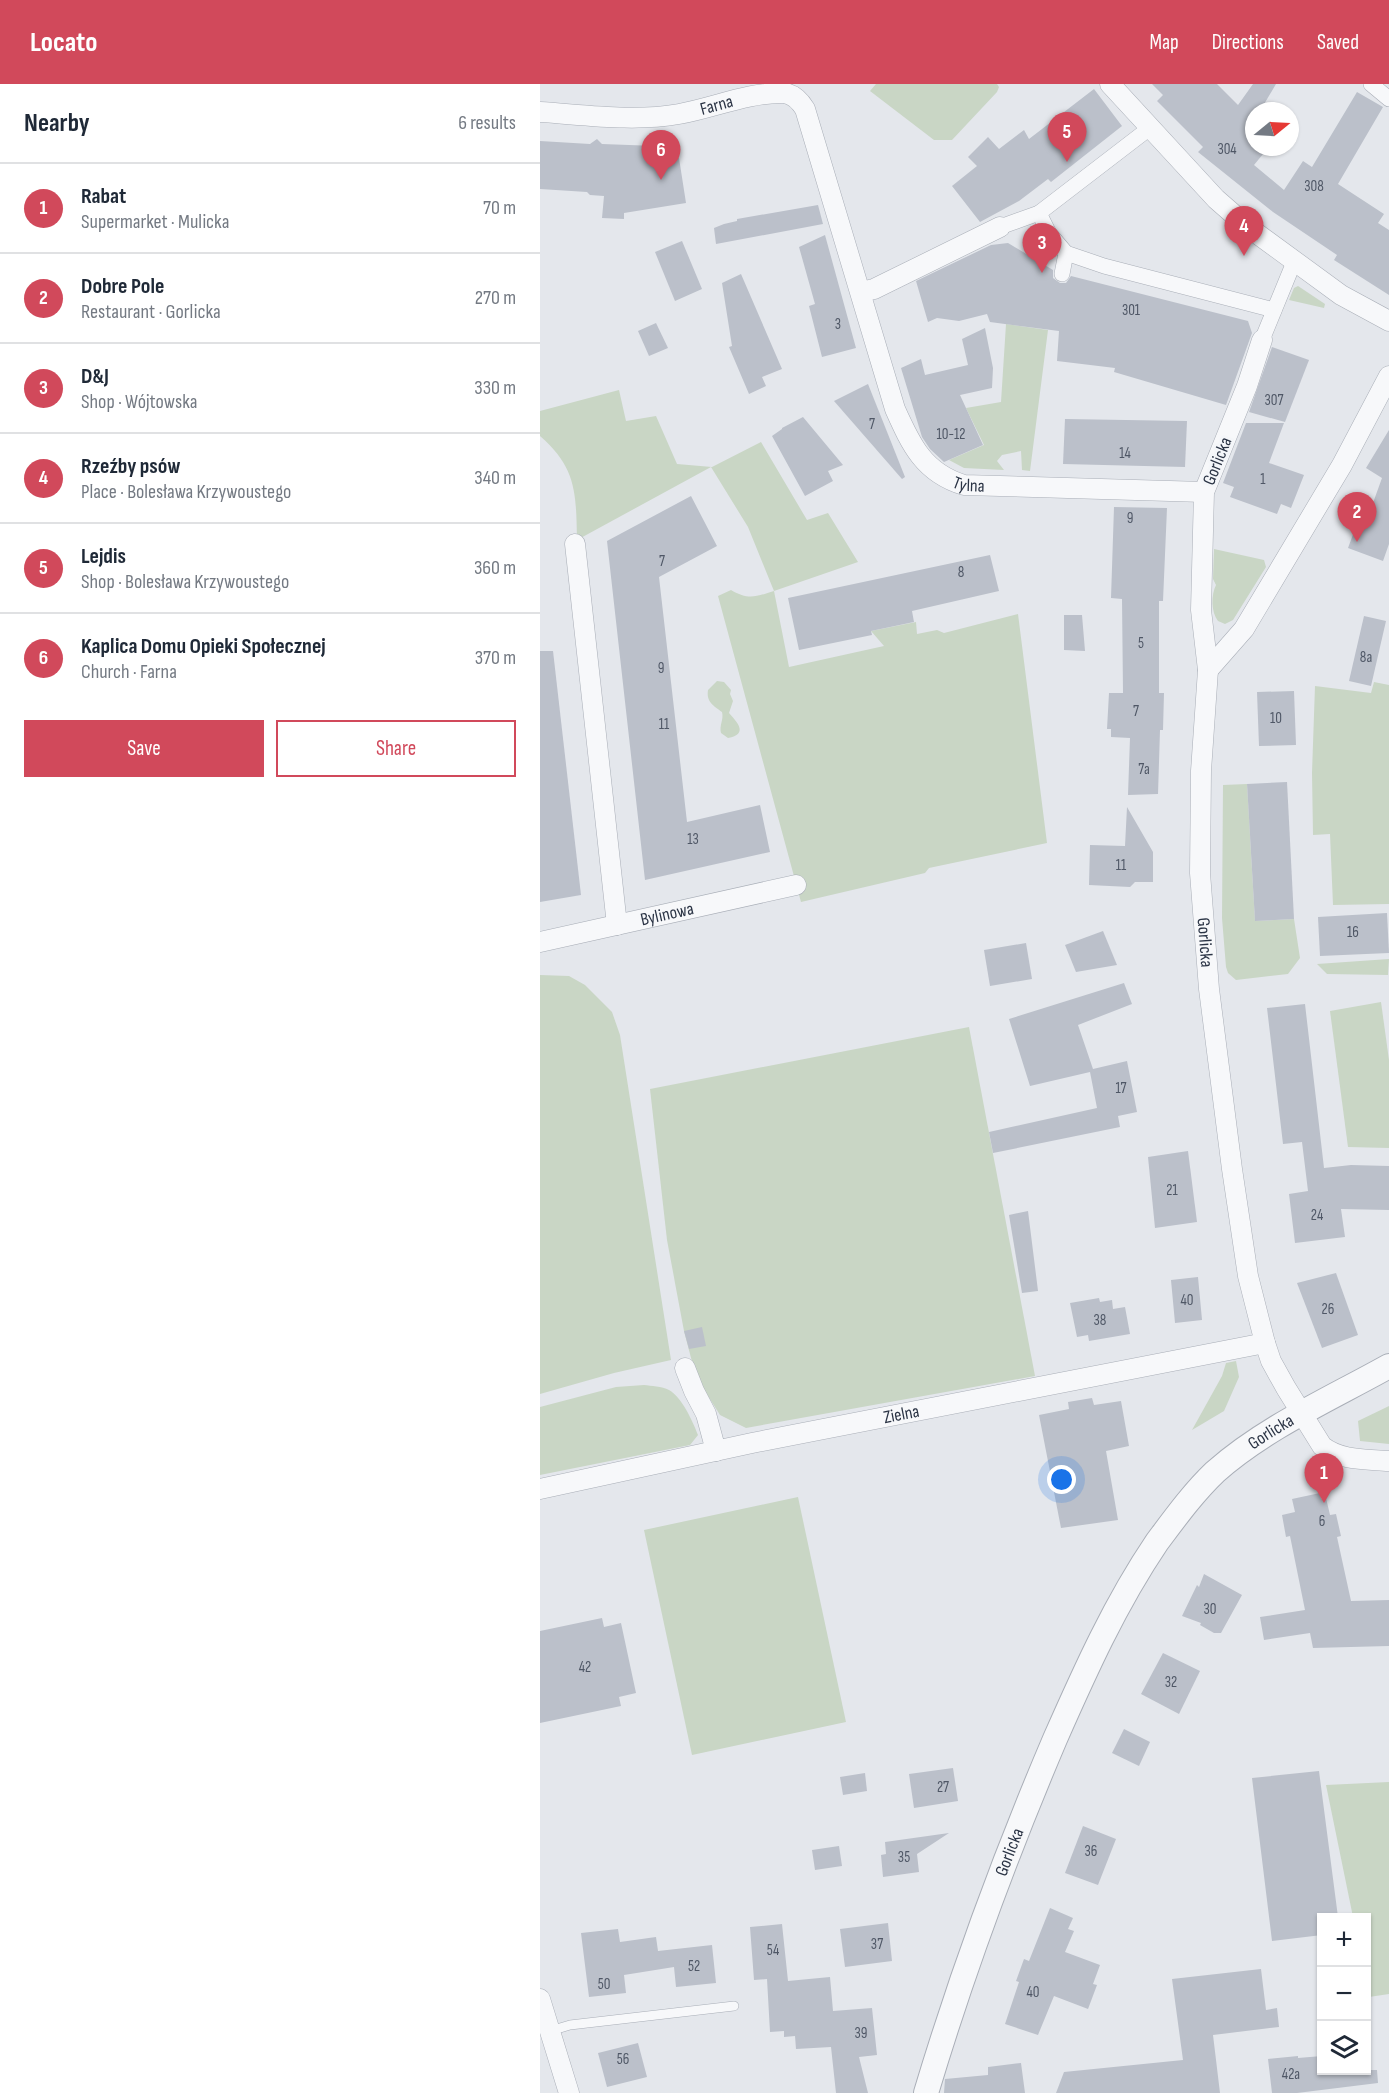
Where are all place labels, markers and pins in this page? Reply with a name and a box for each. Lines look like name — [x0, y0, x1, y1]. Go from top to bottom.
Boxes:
pin: 5 — [1048, 112, 1086, 162]
pin: 6 — [642, 130, 680, 180]
pin: 4 — [1224, 206, 1264, 256]
pin: 3 — [1022, 224, 1062, 273]
pin: 2 — [1338, 492, 1376, 542]
pin: 1 — [1304, 1454, 1344, 1503]

